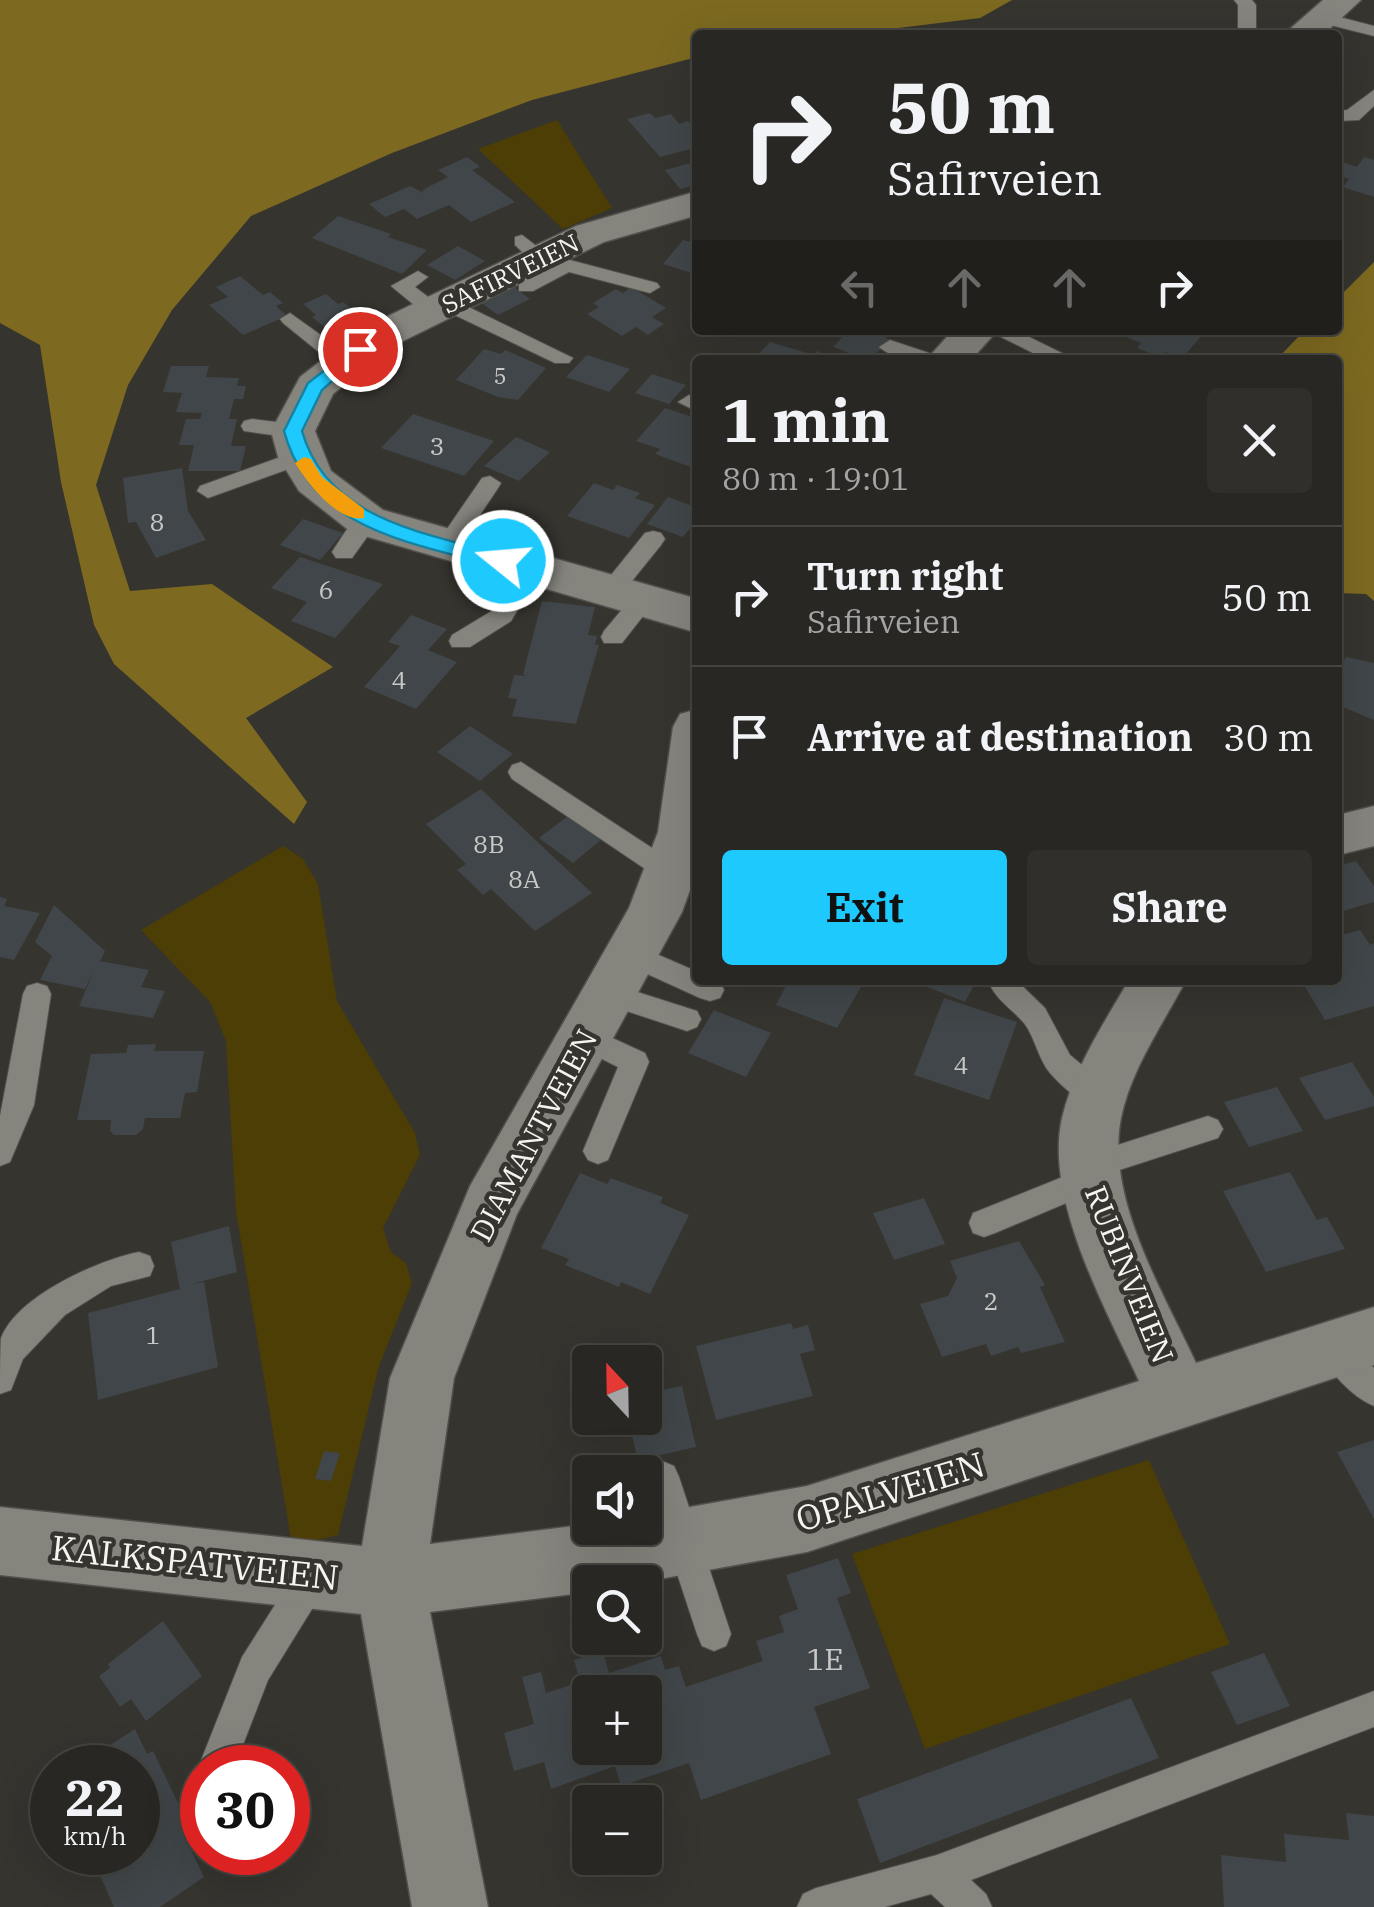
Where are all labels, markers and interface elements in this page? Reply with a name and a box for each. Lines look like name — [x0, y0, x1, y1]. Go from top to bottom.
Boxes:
text: 50 m — [887, 61, 1055, 152]
icon: right — [722, 70, 852, 200]
text: Safirveien — [887, 149, 1102, 207]
street label: SAFIRVEIEN — [436, 226, 584, 320]
icon: left — [832, 260, 887, 315]
icon: ahead — [937, 260, 992, 315]
icon: ahead — [1042, 260, 1097, 315]
icon: right — [1147, 260, 1202, 315]
pin — [318, 307, 403, 392]
icon: arrive — [333, 322, 388, 377]
house number: 5 — [493, 361, 507, 390]
text: 1 min — [722, 380, 890, 459]
button: close — [1207, 388, 1312, 493]
house number: 3 — [429, 429, 445, 462]
text: 80 m · 19:01 — [722, 457, 910, 499]
house number: 8 — [149, 505, 165, 538]
position arrow — [451, 509, 555, 613]
text: Turn right — [807, 551, 1003, 600]
icon: right — [722, 569, 777, 624]
text: 50 m — [1221, 572, 1312, 621]
house number: 6 — [318, 573, 334, 606]
text: Safirveien — [807, 600, 960, 642]
house number: 4 — [391, 663, 407, 696]
icon: arrive — [722, 709, 777, 764]
text: Arrive at destination — [807, 712, 1193, 761]
text: 30 m — [1223, 712, 1314, 761]
house number: 8B — [473, 827, 505, 860]
button: Exit — [722, 850, 1007, 965]
button: Share — [1027, 850, 1312, 965]
house number: 8A — [508, 862, 540, 895]
street label: DIAMANTVEIEN — [461, 1022, 605, 1248]
house number: 4 — [953, 1048, 969, 1081]
street label: RUBINVEIEN — [1077, 1180, 1183, 1368]
house number: 2 — [983, 1284, 999, 1317]
house number: 1 — [145, 1318, 161, 1351]
north arrow — [572, 1345, 662, 1435]
map controls — [572, 1345, 662, 1875]
street label: OPALVEIEN — [790, 1440, 990, 1542]
button: sound — [572, 1455, 662, 1545]
street label: KALKSPATVEIEN — [49, 1524, 341, 1600]
button: search — [572, 1565, 662, 1655]
house number: 1E — [806, 1639, 844, 1678]
button: + — [572, 1675, 662, 1765]
speed limit sign: 30 — [180, 1745, 310, 1875]
text: 22 — [65, 1765, 125, 1830]
button: − — [572, 1785, 662, 1875]
text: km/h — [63, 1819, 127, 1852]

